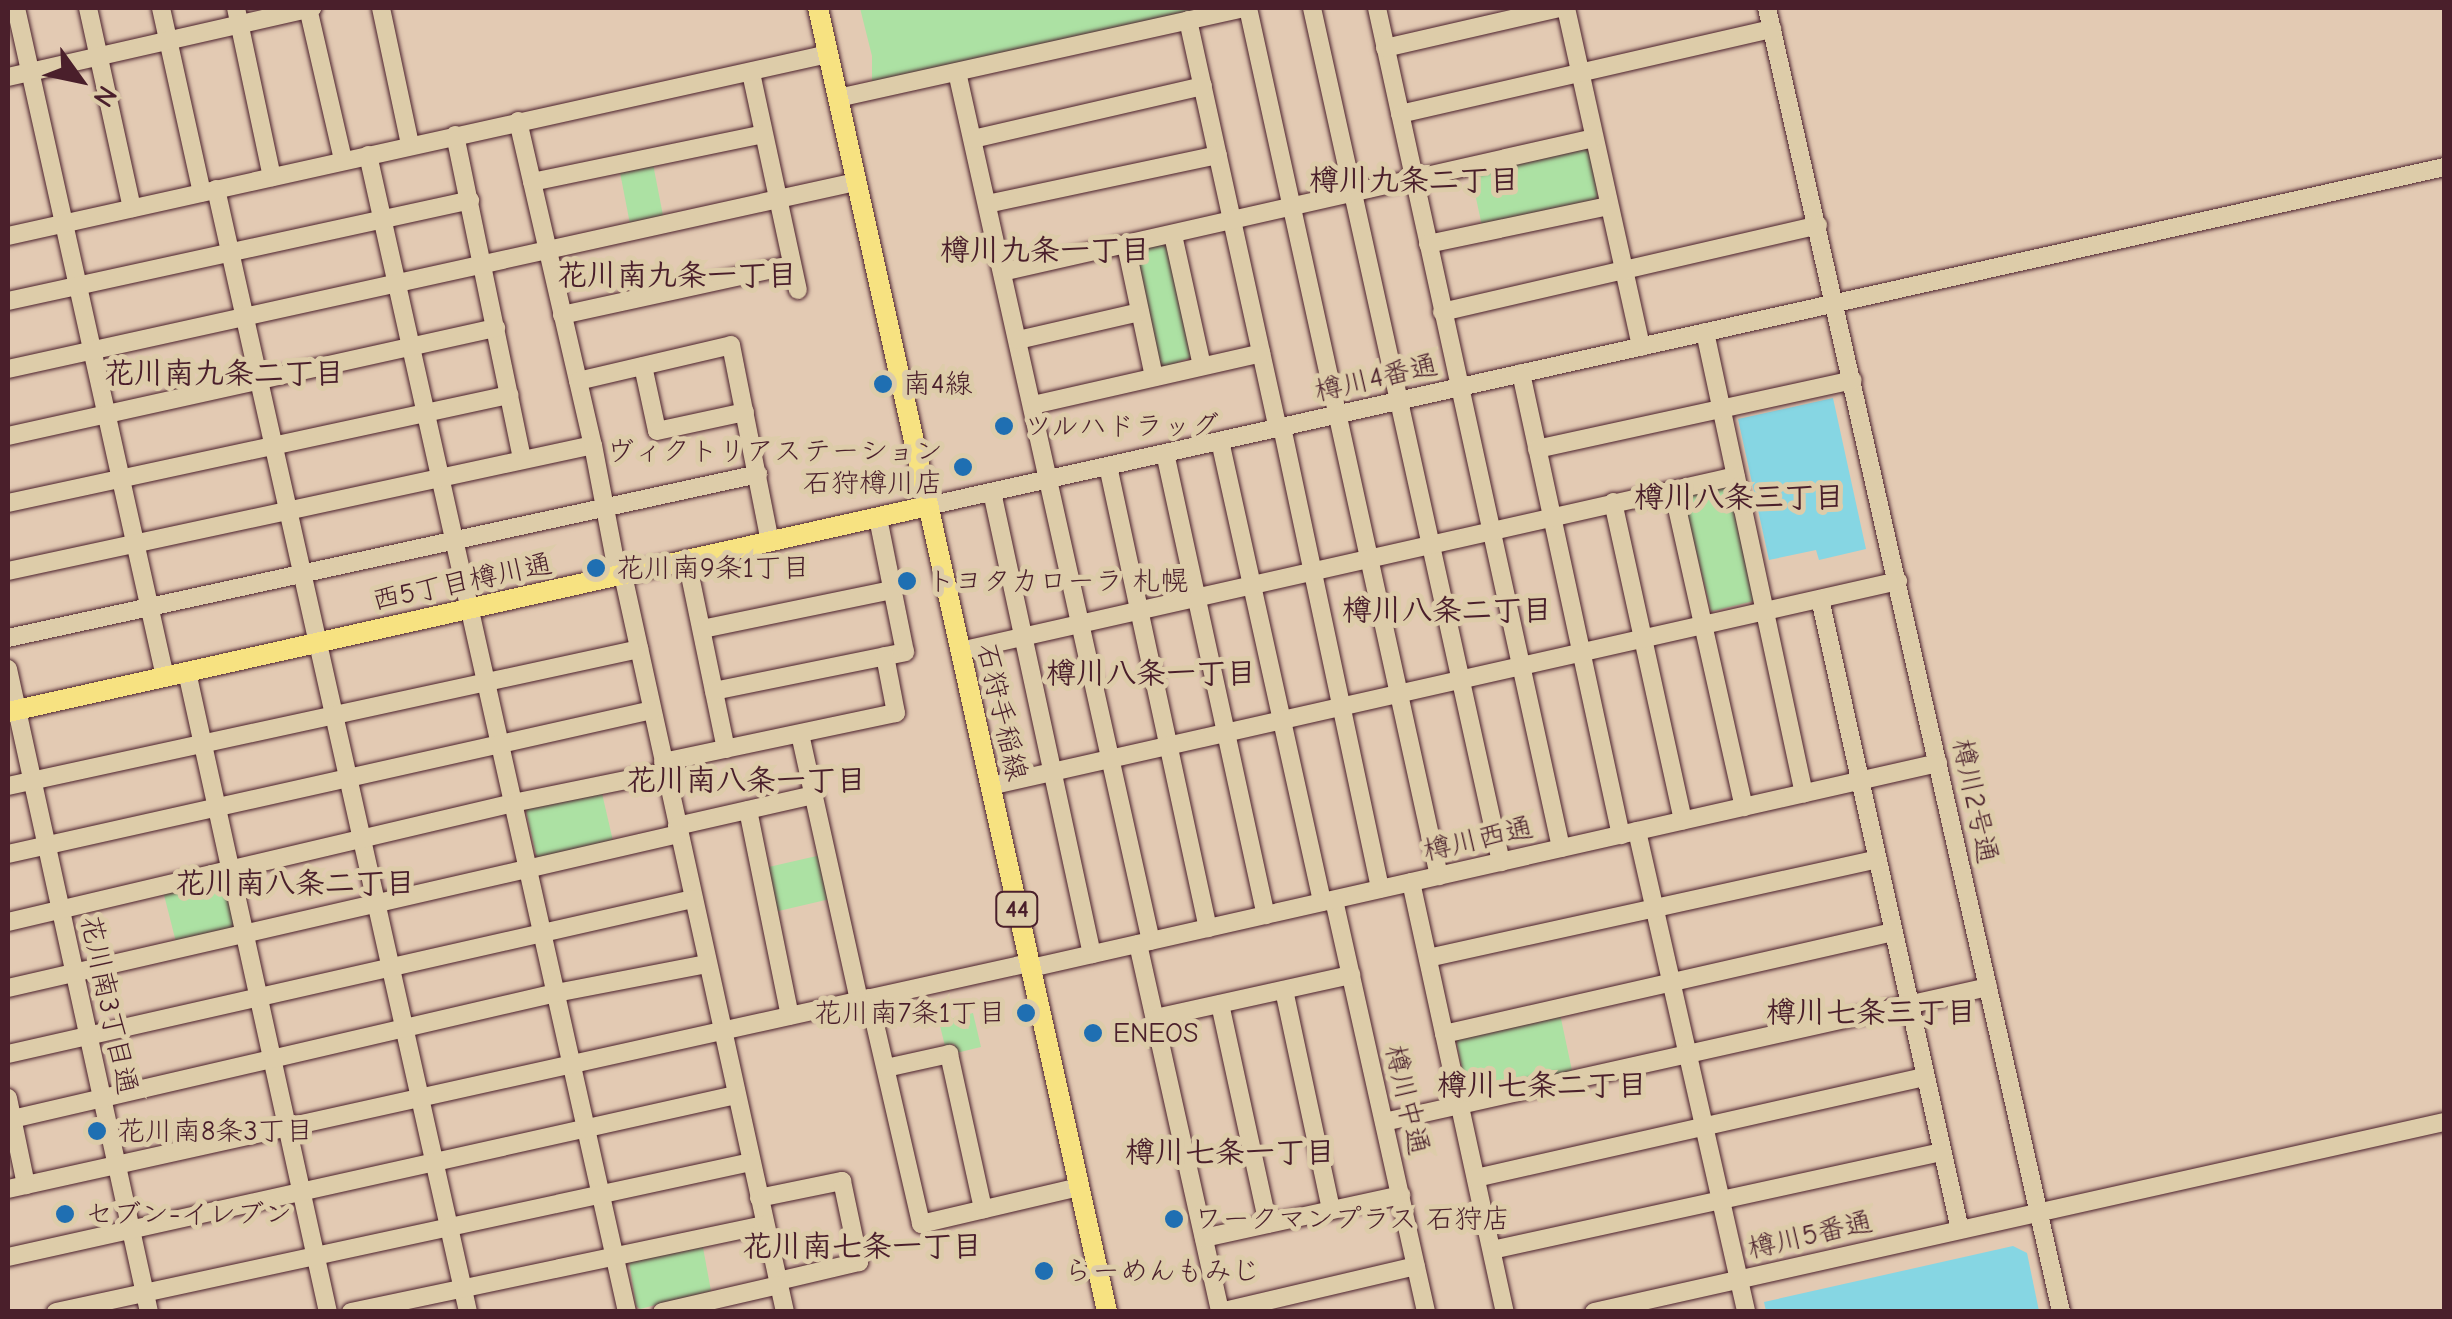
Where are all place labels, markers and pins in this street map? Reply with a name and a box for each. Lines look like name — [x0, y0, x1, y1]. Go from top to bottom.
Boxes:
place label: 南4線 — [903, 367, 973, 401]
marker: 南4線 — [872, 373, 894, 395]
place label: ツルハドラッグ — [1024, 409, 1220, 443]
marker: ツルハドラッグ — [993, 415, 1015, 437]
place label: ヴィクトリアステーション 石狩樽川店 — [607, 434, 943, 500]
marker: ヴィクトリアステーション 石狩樽川店 — [952, 456, 974, 478]
place label: 花川南9条1丁目 — [616, 551, 810, 585]
marker: 花川南9条1丁目 — [585, 557, 607, 579]
place label: トヨタカローラ 札幌 — [927, 564, 1188, 598]
marker: トヨタカローラ 札幌 — [896, 570, 918, 592]
place label: 花川南7条1丁目 — [814, 996, 1006, 1030]
marker: 花川南7条1丁目 — [1015, 1002, 1037, 1024]
place label: ENEOS — [1113, 1016, 1198, 1050]
marker: ENEOS — [1082, 1022, 1104, 1044]
place label: 花川南8条3丁目 — [117, 1114, 314, 1148]
marker: 花川南8条3丁目 — [86, 1120, 108, 1142]
place label: セブン-イレブン — [85, 1197, 292, 1231]
place label: ワークマンプラス 石狩店 — [1194, 1202, 1511, 1236]
marker: セブン-イレブン — [54, 1203, 76, 1225]
marker: ワークマンプラス 石狩店 — [1163, 1208, 1185, 1230]
place label: らーめんもみじ — [1064, 1254, 1260, 1288]
marker: らーめんもみじ — [1033, 1260, 1055, 1282]

